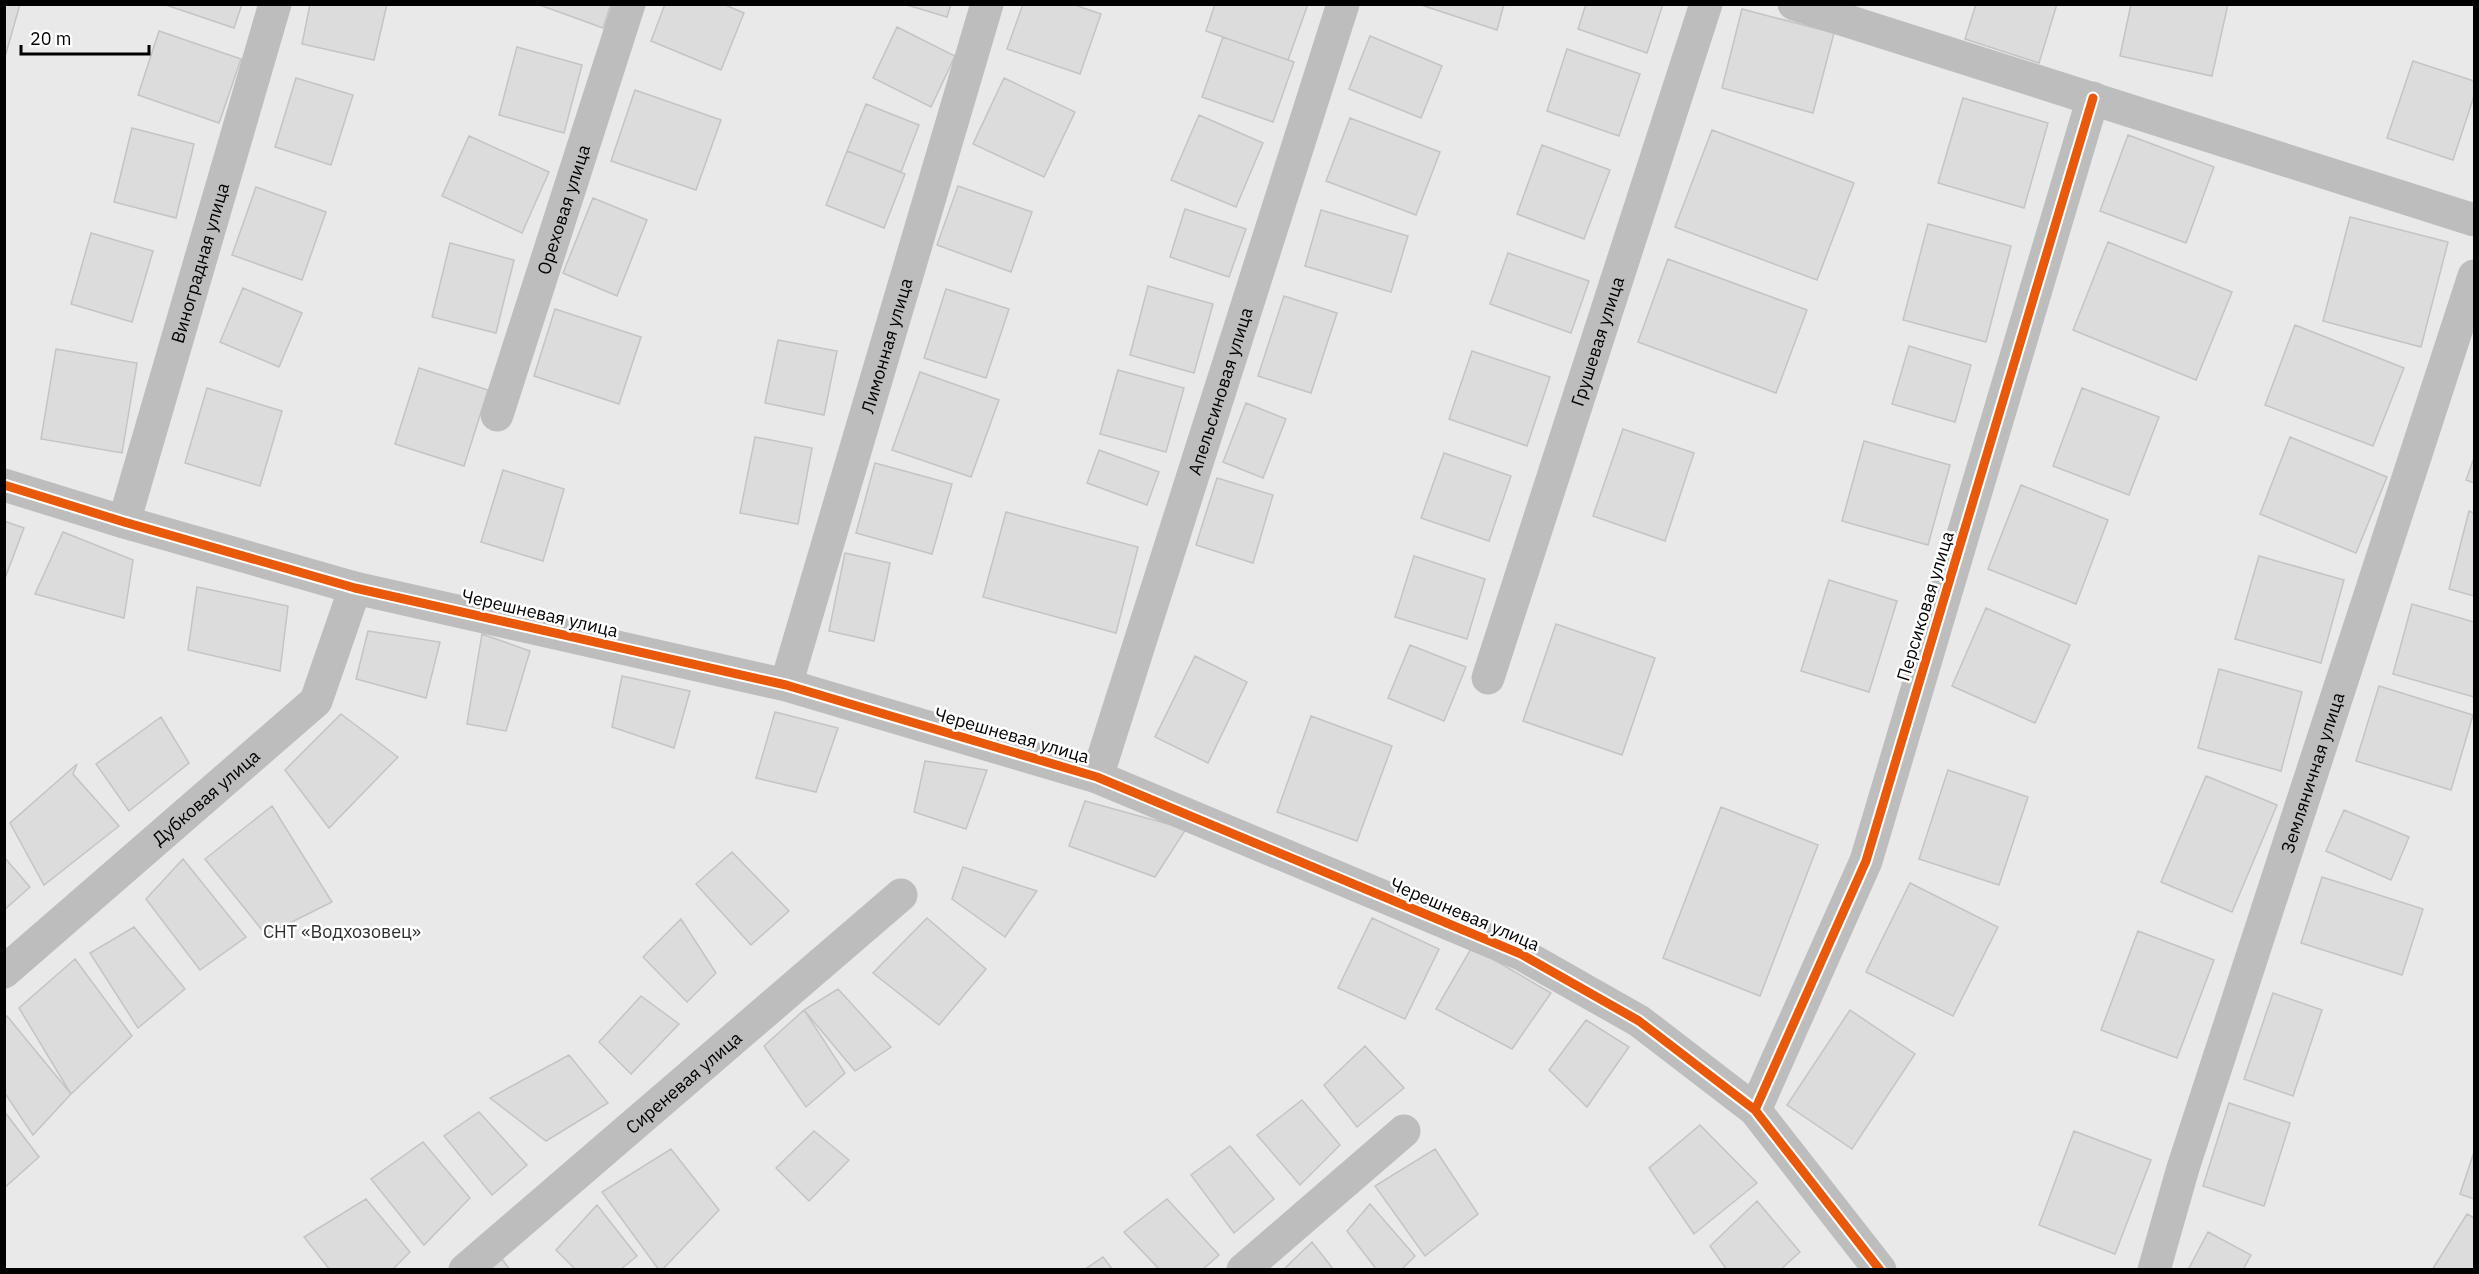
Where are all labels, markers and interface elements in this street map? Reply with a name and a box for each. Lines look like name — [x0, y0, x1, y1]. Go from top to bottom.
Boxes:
scale bar — [21, 18, 148, 56]
text: 20 m — [30, 27, 72, 50]
street label: Ореховая улица — [531, 141, 595, 277]
street label: Виноградная улица — [165, 179, 234, 346]
street label: Грушевая улица — [1565, 273, 1629, 409]
street label: Лимонная улица — [855, 275, 917, 416]
street label: Апельсиновая улица — [1182, 304, 1257, 478]
street label: Персиковая улица — [1891, 528, 1959, 684]
street label: Черешневая улица — [459, 584, 621, 642]
street label: Земляничная улица — [2275, 689, 2349, 856]
street label: Черешневая улица — [932, 702, 1092, 768]
street label: Дубковая улица — [147, 744, 264, 850]
street label: Черешневая улица — [1387, 872, 1543, 956]
park label: СНТ «Водхозовец» — [263, 920, 421, 943]
street label: Сиреневая улица — [621, 1026, 746, 1139]

